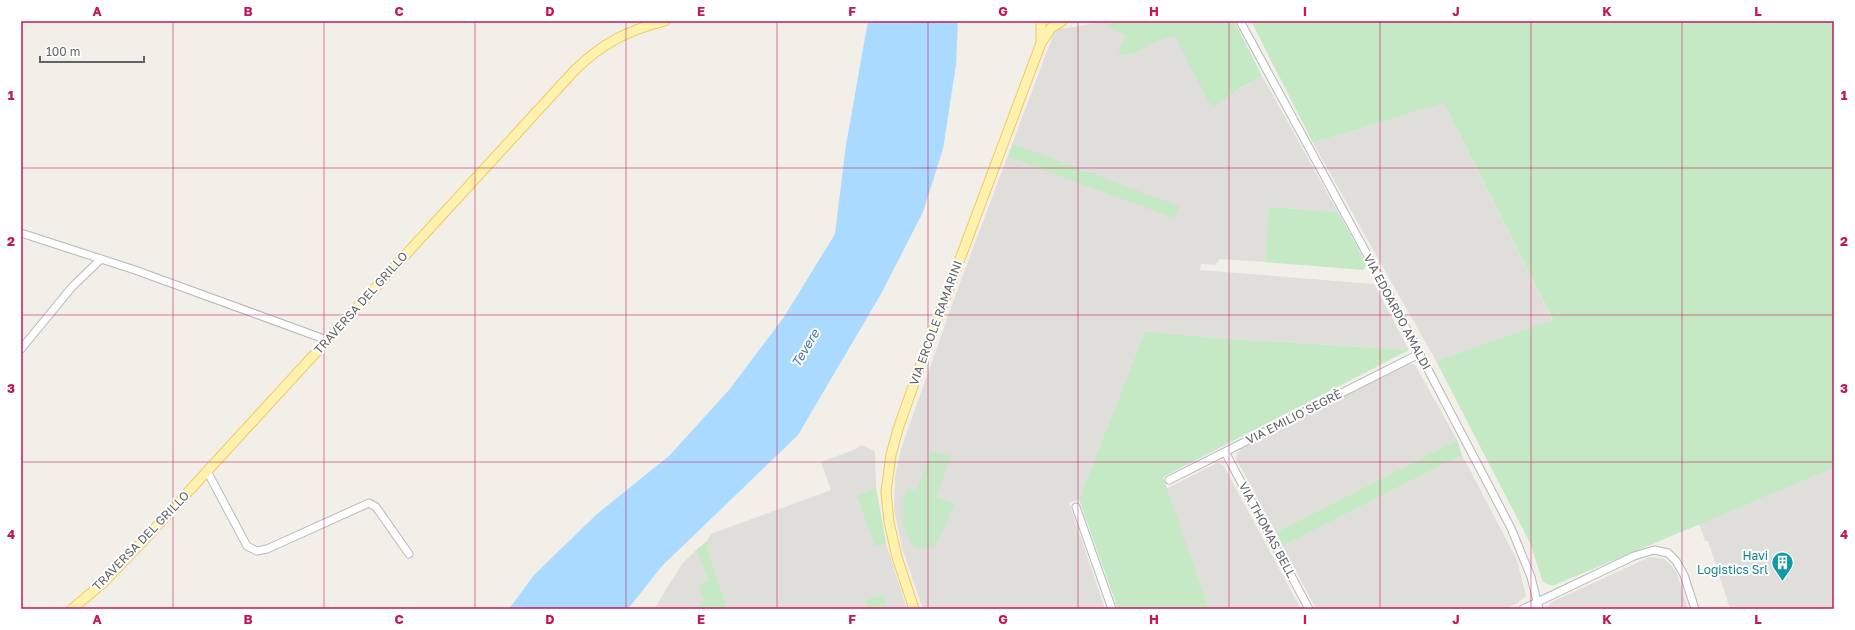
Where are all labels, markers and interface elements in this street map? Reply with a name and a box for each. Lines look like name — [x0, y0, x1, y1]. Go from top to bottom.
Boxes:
text: A — [92, 3, 102, 19]
text: B — [243, 3, 253, 19]
text: C — [394, 3, 404, 19]
text: D — [545, 3, 555, 19]
text: E — [697, 3, 705, 19]
text: F — [848, 3, 856, 19]
text: G — [998, 3, 1008, 19]
text: H — [1149, 3, 1159, 19]
text: I — [1303, 3, 1307, 19]
text: J — [1452, 3, 1460, 19]
text: K — [1602, 3, 1612, 19]
text: L — [1754, 3, 1762, 19]
scale bar — [40, 38, 144, 64]
text: 100 m — [46, 44, 80, 59]
text: 1 — [8, 87, 15, 103]
text: 1 — [1841, 87, 1848, 103]
text: 2 — [7, 233, 15, 249]
text: 2 — [1840, 233, 1848, 249]
street label: TRAVERSA DEL GRILLO — [311, 248, 411, 357]
street label: VIA EDOARDO AMALDI — [1361, 251, 1434, 372]
street label: VIA ERCOLE RAMARINI — [906, 258, 965, 387]
water label: Tevere — [788, 325, 823, 370]
text: 3 — [7, 380, 15, 396]
text: 3 — [1840, 380, 1848, 396]
street label: VIA EMILIO SEGRÈ — [1243, 386, 1344, 447]
street label: VIA THOMAS BELL — [1236, 479, 1299, 580]
street label: TRAVERSA DEL GRILLO — [89, 488, 192, 594]
text: 4 — [7, 526, 15, 542]
text: 4 — [1840, 526, 1848, 542]
place label: Havi Logistics Srl — [1697, 548, 1768, 577]
building icon: Havi Logistics Srl — [1770, 550, 1796, 583]
text: A — [92, 611, 102, 627]
text: B — [243, 611, 253, 627]
text: C — [394, 611, 404, 627]
text: D — [545, 611, 555, 627]
text: E — [697, 611, 705, 627]
text: F — [848, 611, 856, 627]
text: G — [998, 611, 1008, 627]
text: H — [1149, 611, 1159, 627]
text: I — [1303, 611, 1307, 627]
text: J — [1452, 611, 1460, 627]
text: K — [1602, 611, 1612, 627]
text: L — [1754, 611, 1762, 627]

